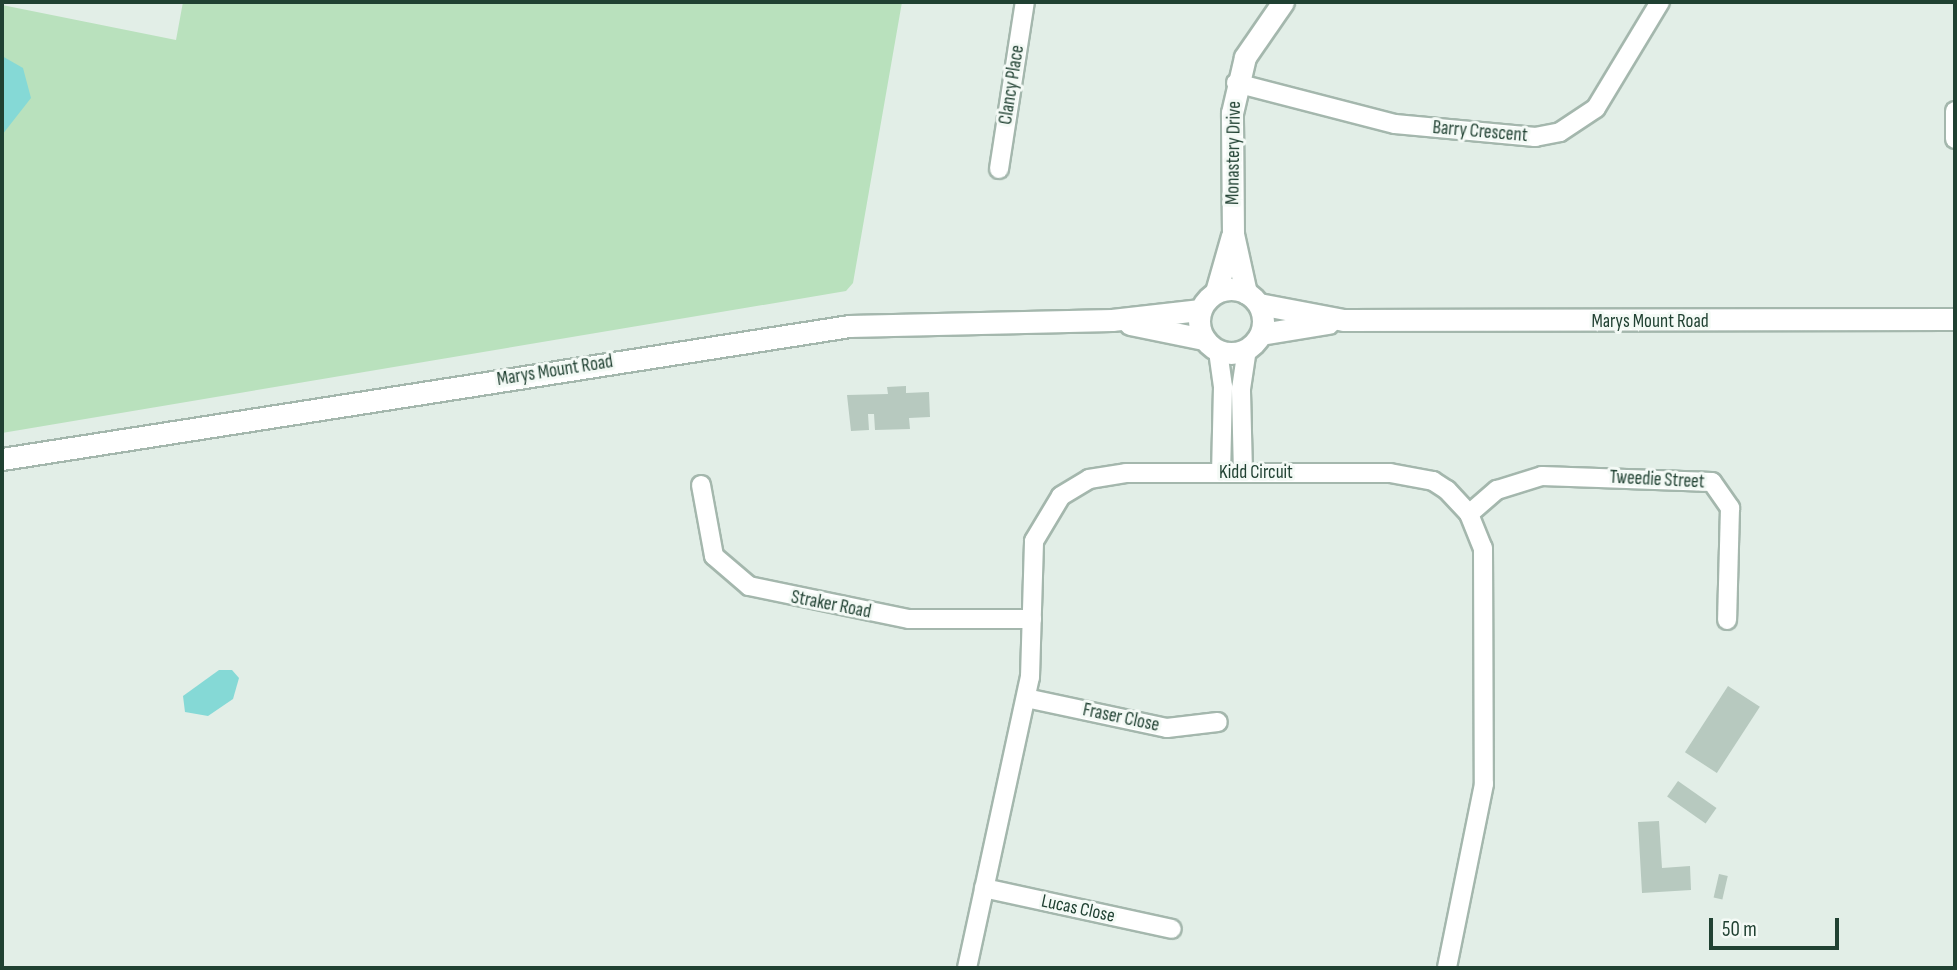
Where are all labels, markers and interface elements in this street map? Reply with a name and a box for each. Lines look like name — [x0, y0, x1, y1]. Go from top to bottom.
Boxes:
street label: Clancy Place — [994, 44, 1030, 126]
street label: Monastery Drive — [1222, 101, 1246, 205]
street label: Barry Crescent — [1432, 116, 1528, 148]
street label: Marys Mount Road — [1591, 311, 1709, 333]
street label: Marys Mount Road — [495, 351, 615, 391]
street label: Kidd Circuit — [1219, 462, 1293, 484]
street label: Tweedie Street — [1609, 466, 1705, 494]
street label: Straker Road — [789, 586, 873, 624]
street label: Fraser Close — [1081, 699, 1161, 737]
street label: Lucas Close — [1039, 890, 1117, 928]
scale bar — [1712, 904, 1842, 948]
text: 50 m — [1722, 917, 1757, 942]

